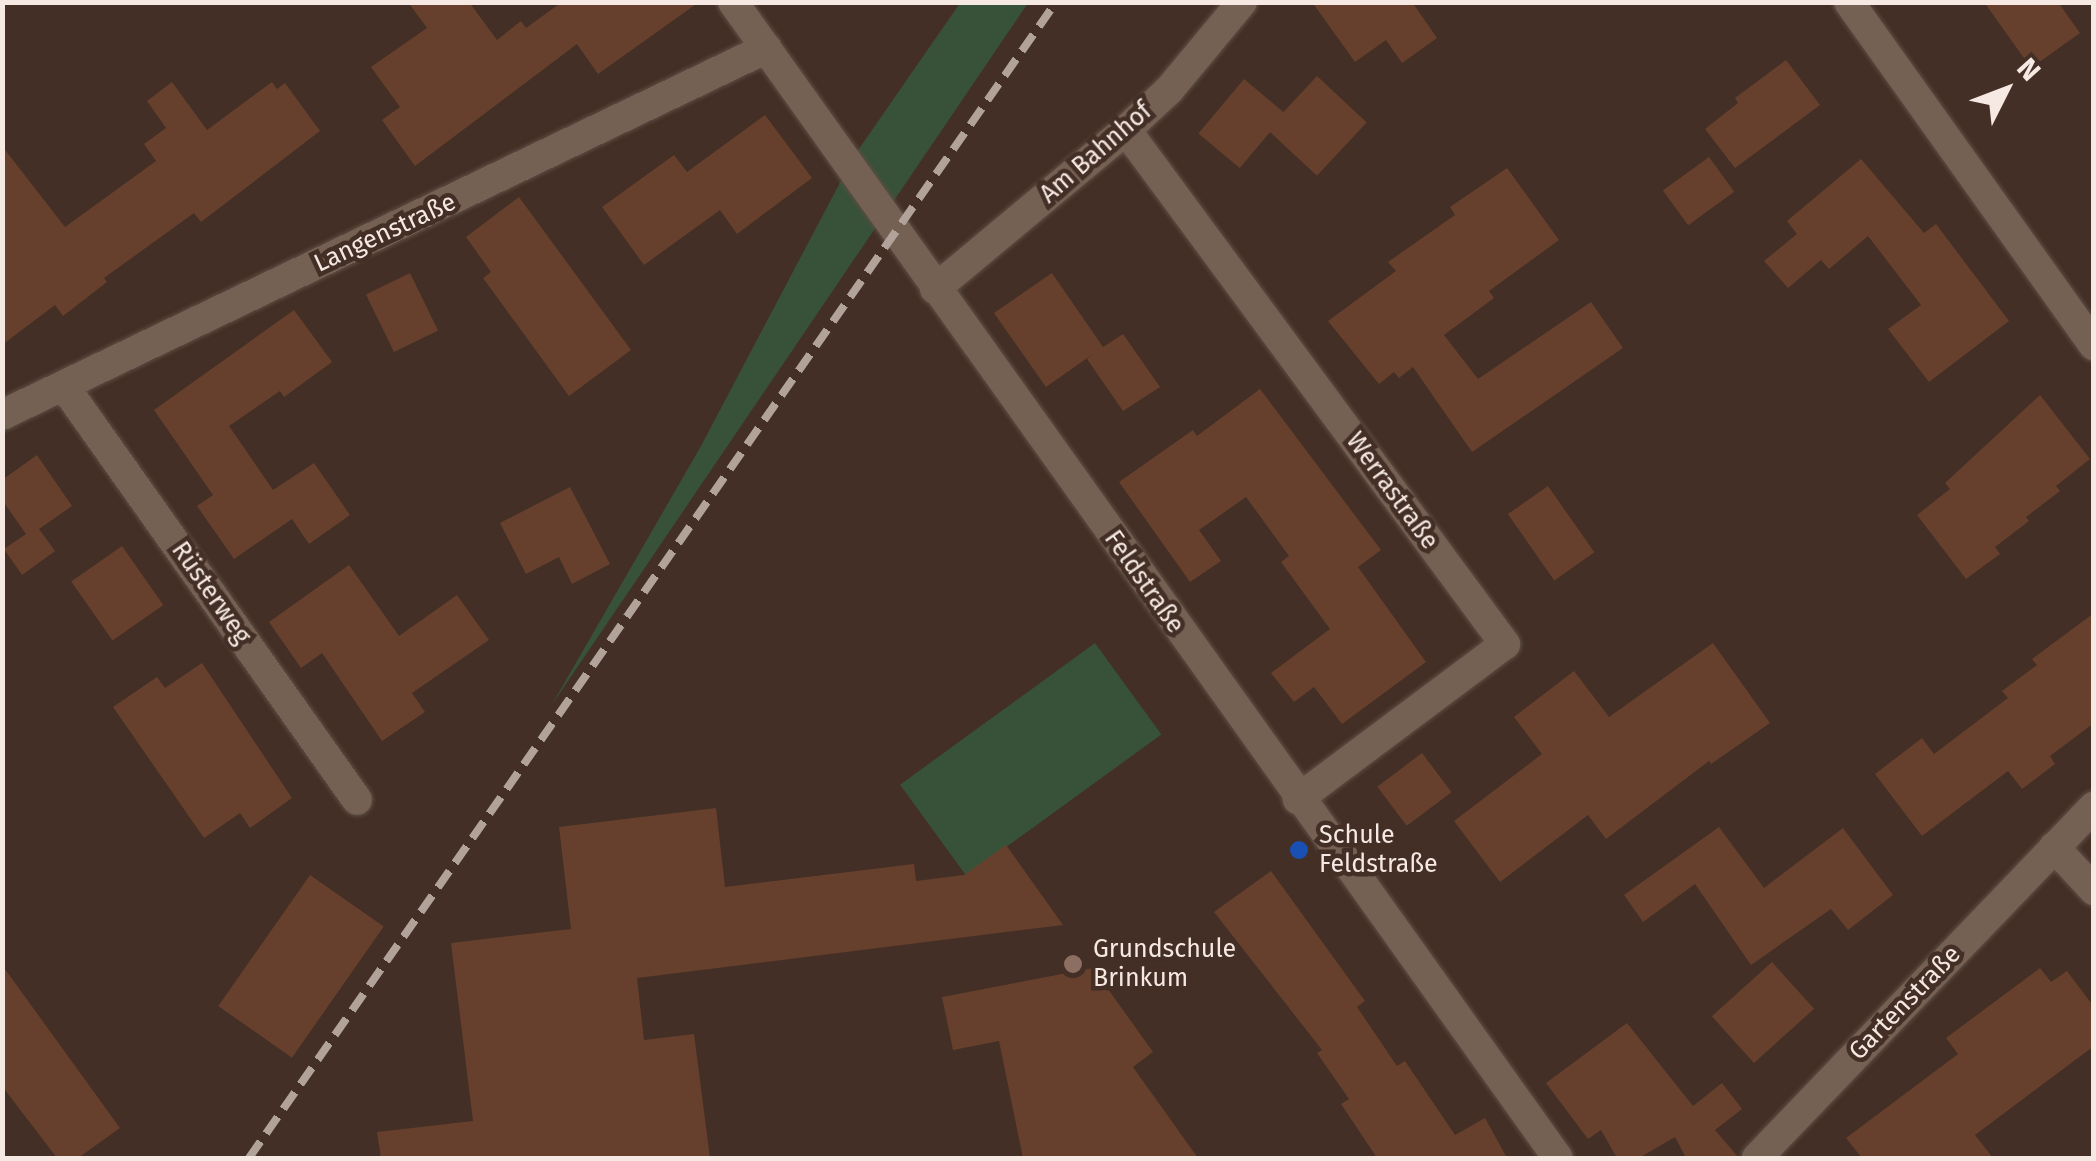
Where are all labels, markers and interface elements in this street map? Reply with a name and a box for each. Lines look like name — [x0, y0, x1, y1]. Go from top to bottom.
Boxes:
north arrow — [1956, 40, 2056, 140]
text: N — [2010, 52, 2047, 88]
street label: Am Bahnhof — [1034, 96, 1158, 210]
street label: Langenstraße — [309, 187, 461, 279]
street label: Werrastraße — [1340, 427, 1444, 555]
street label: Feldstraße — [1098, 525, 1190, 639]
street label: Rüsterweg — [165, 536, 257, 650]
place label: Schule Feldstraße — [1319, 821, 1438, 880]
marker: Schule Feldstraße — [1288, 839, 1310, 861]
place label: Grundschule Brinkum — [1093, 935, 1236, 994]
street label: Gartenstraße — [1843, 940, 1967, 1066]
marker: Grundschule Brinkum — [1062, 953, 1084, 975]

